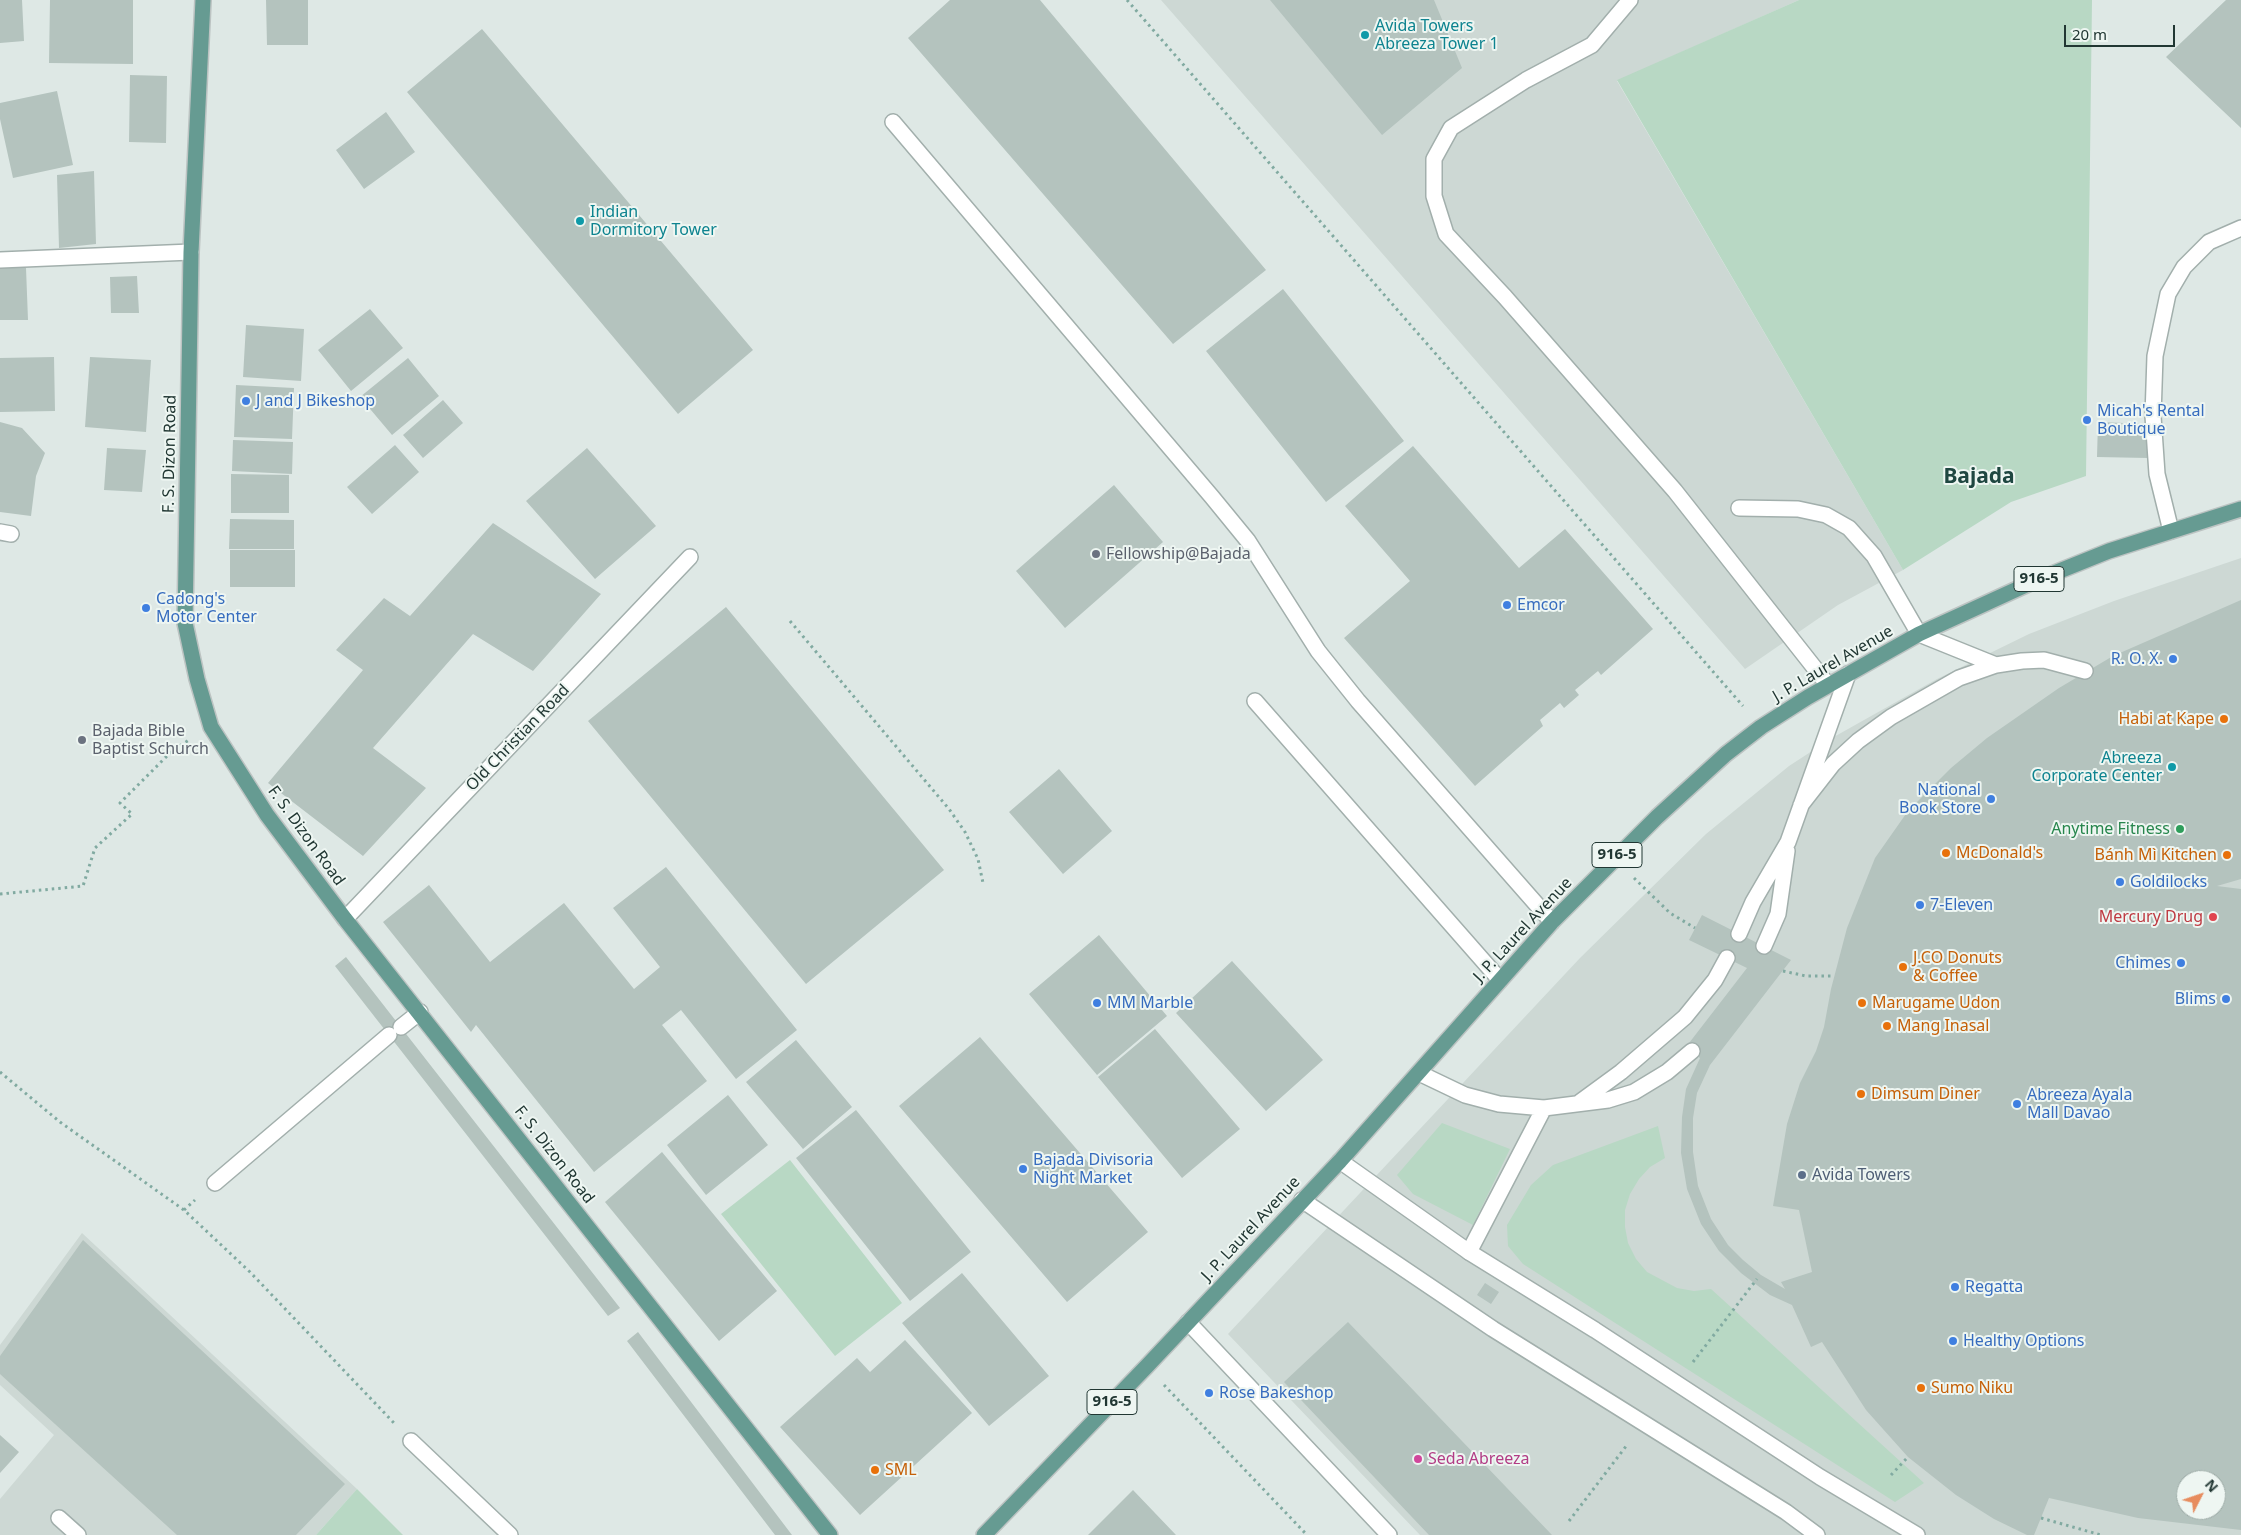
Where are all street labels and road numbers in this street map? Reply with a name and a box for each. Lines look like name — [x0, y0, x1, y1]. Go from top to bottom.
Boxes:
street label: F. S. Dizon Road — [159, 395, 181, 513]
road number: 916-5 — [2014, 566, 2064, 592]
street label: J. P. Laurel Avenue — [1769, 622, 1897, 706]
street label: Old Christian Road — [462, 681, 574, 795]
street label: F. S. Dizon Road — [263, 782, 349, 890]
road number: 916-5 — [1592, 842, 1642, 868]
street label: J. P. Laurel Avenue — [1470, 874, 1576, 986]
street label: F. S. Dizon Road — [510, 1102, 598, 1208]
street label: J. P. Laurel Avenue — [1198, 1173, 1304, 1285]
road number: 916-5 — [1087, 1390, 1137, 1414]

